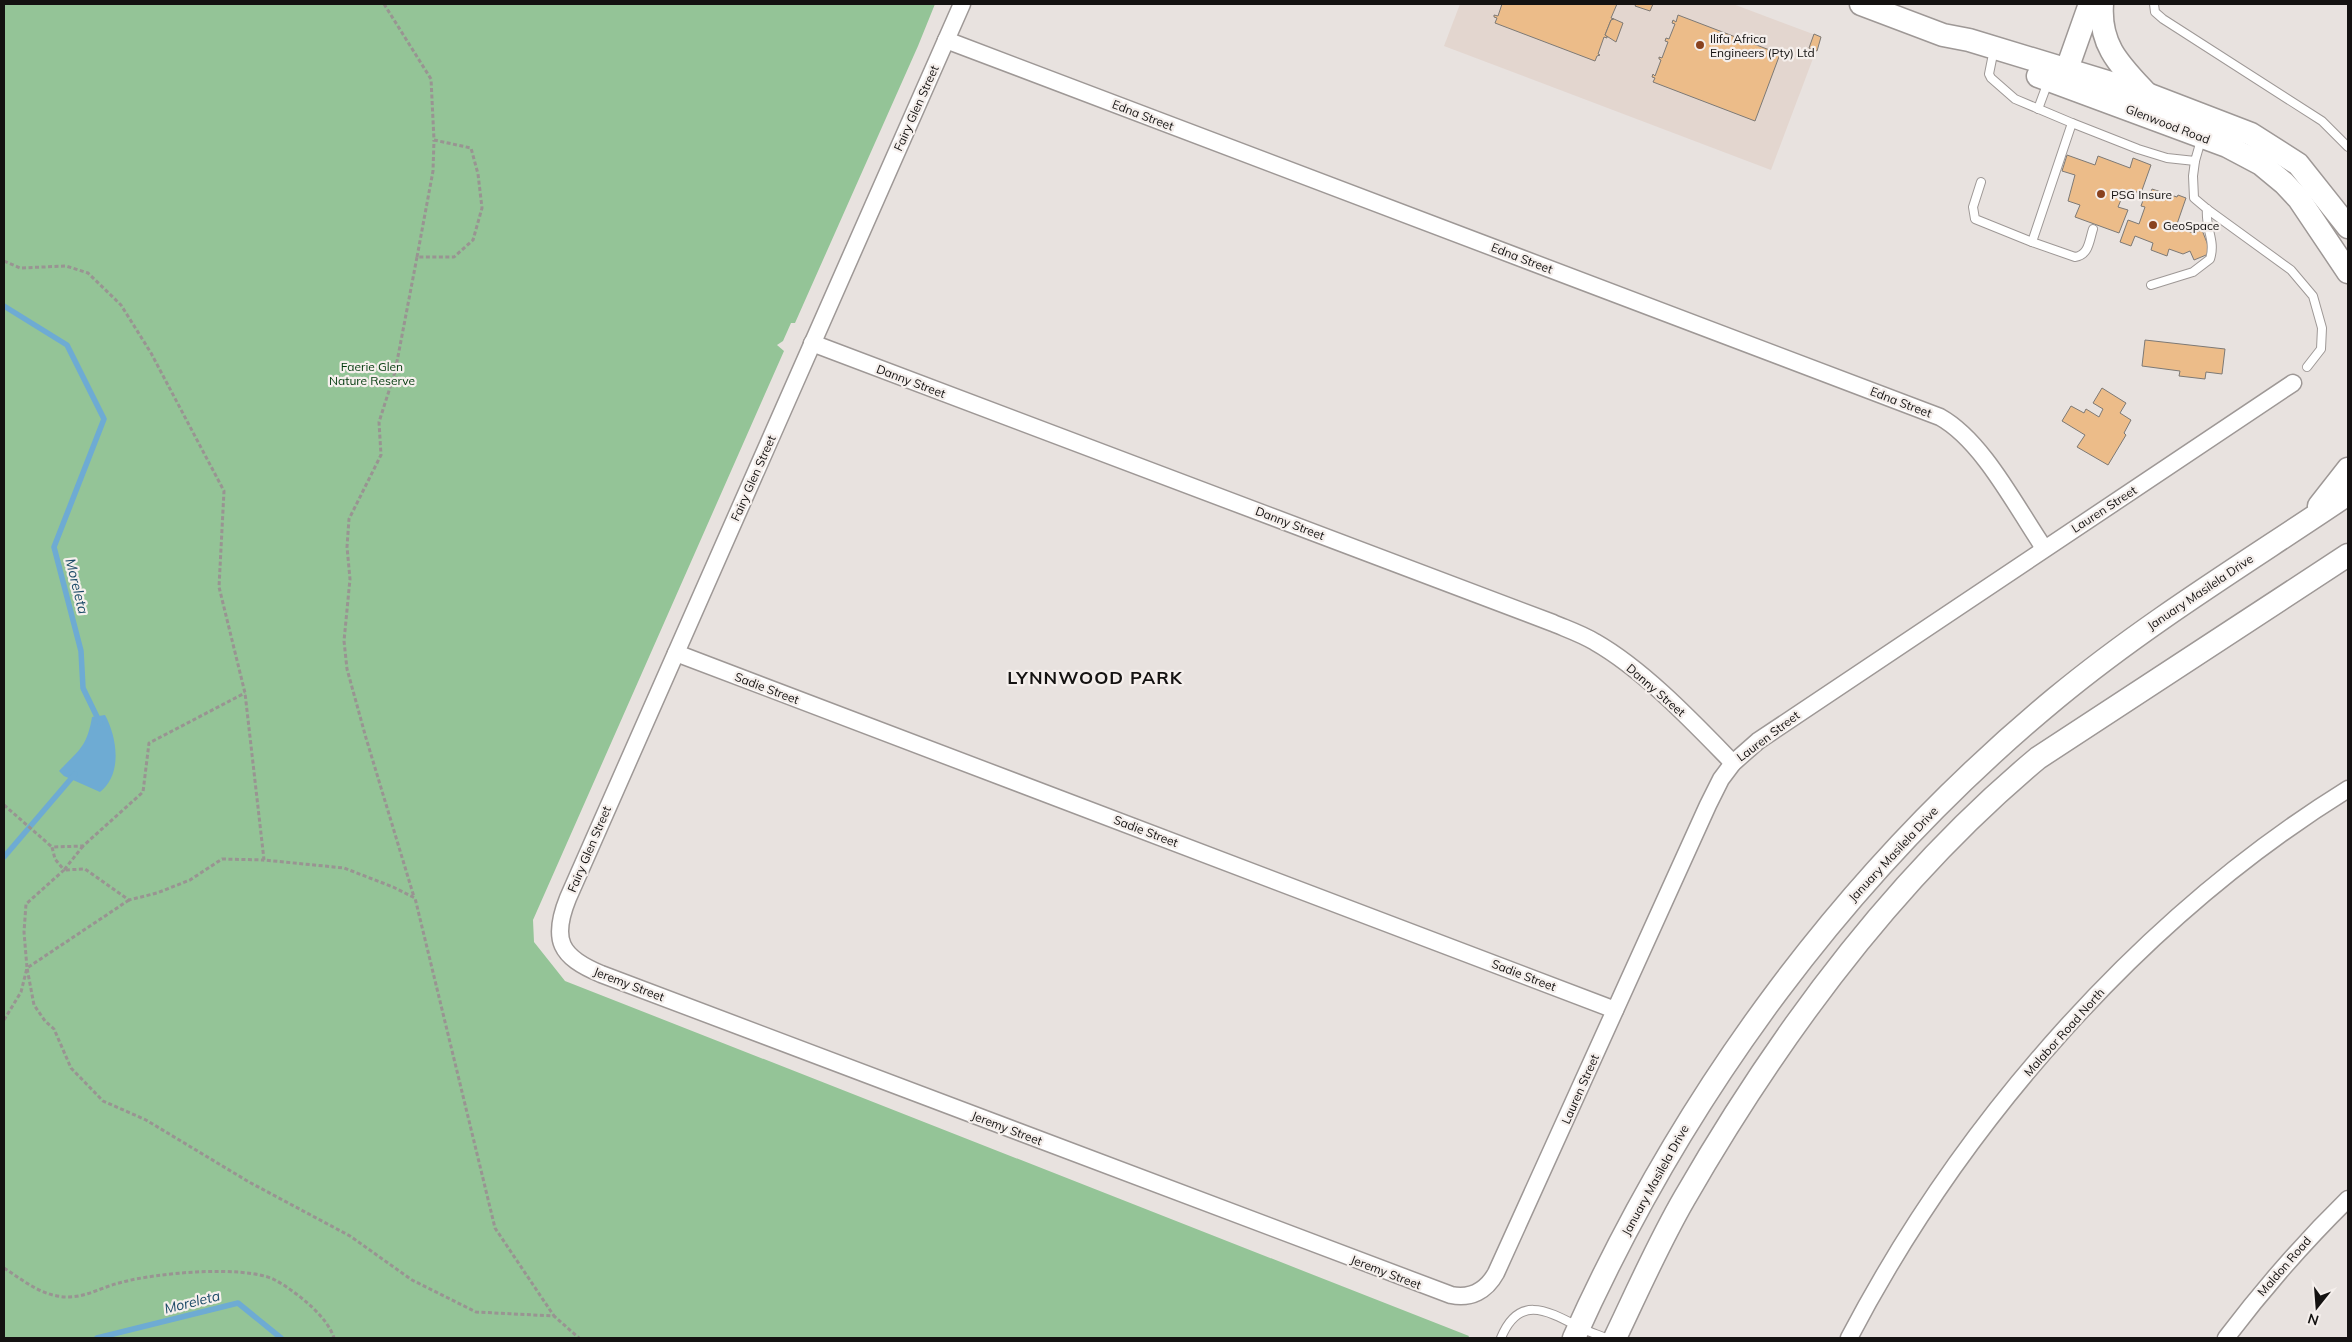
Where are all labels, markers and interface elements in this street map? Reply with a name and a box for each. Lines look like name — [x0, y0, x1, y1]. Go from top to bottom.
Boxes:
place label: Ilifa Africa Engineers (Pty) Ltd — [1710, 31, 1815, 60]
marker: Ilifa Africa Engineers (Pty) Ltd — [1694, 39, 1706, 51]
street label: Fairy Glen Street — [890, 63, 942, 153]
street label: Edna Street — [1110, 96, 1176, 134]
street label: Glenwood Road — [2124, 101, 2212, 147]
place label: PSG Insure — [2111, 187, 2172, 202]
marker: PSG Insure — [2095, 188, 2107, 200]
place label: GeoSpace — [2163, 218, 2219, 233]
marker: GeoSpace — [2147, 219, 2159, 231]
street label: Edna Street — [1489, 239, 1555, 277]
park label: Faerie Glen Nature Reserve — [329, 359, 415, 388]
street label: Danny Street — [874, 361, 948, 401]
street label: Edna Street — [1868, 383, 1934, 421]
street label: Fairy Glen Street — [727, 433, 779, 523]
street label: Lauren Street — [2069, 482, 2139, 536]
street label: Danny Street — [1253, 503, 1327, 543]
street label: January Masilela Drive — [2144, 551, 2256, 633]
water label: Moreleta — [61, 556, 93, 616]
street label: Danny Street — [1624, 660, 1688, 720]
district label: LYNNWOOD PARK — [1007, 666, 1183, 689]
street label: Sadie Street — [733, 669, 801, 707]
street label: Lauren Street — [1734, 707, 1802, 765]
street label: January Masilela Drive — [1845, 803, 1941, 905]
street label: Fairy Glen Street — [564, 804, 614, 894]
street label: Sadie Street — [1112, 812, 1180, 850]
street label: Sadie Street — [1490, 956, 1558, 994]
street label: Jeremy Street — [592, 964, 666, 1004]
street label: Malabor Road North — [2020, 985, 2108, 1079]
street label: Lauren Street — [1558, 1052, 1602, 1126]
street label: Jeremy Street — [970, 1108, 1044, 1148]
street label: January Masilela Drive — [1618, 1122, 1692, 1238]
street label: Maldon Road — [2254, 1233, 2314, 1299]
street label: Jeremy Street — [1349, 1252, 1423, 1292]
north arrow — [2292, 1282, 2342, 1332]
water label: Moreleta — [162, 1286, 222, 1318]
text: N — [2306, 1309, 2321, 1330]

